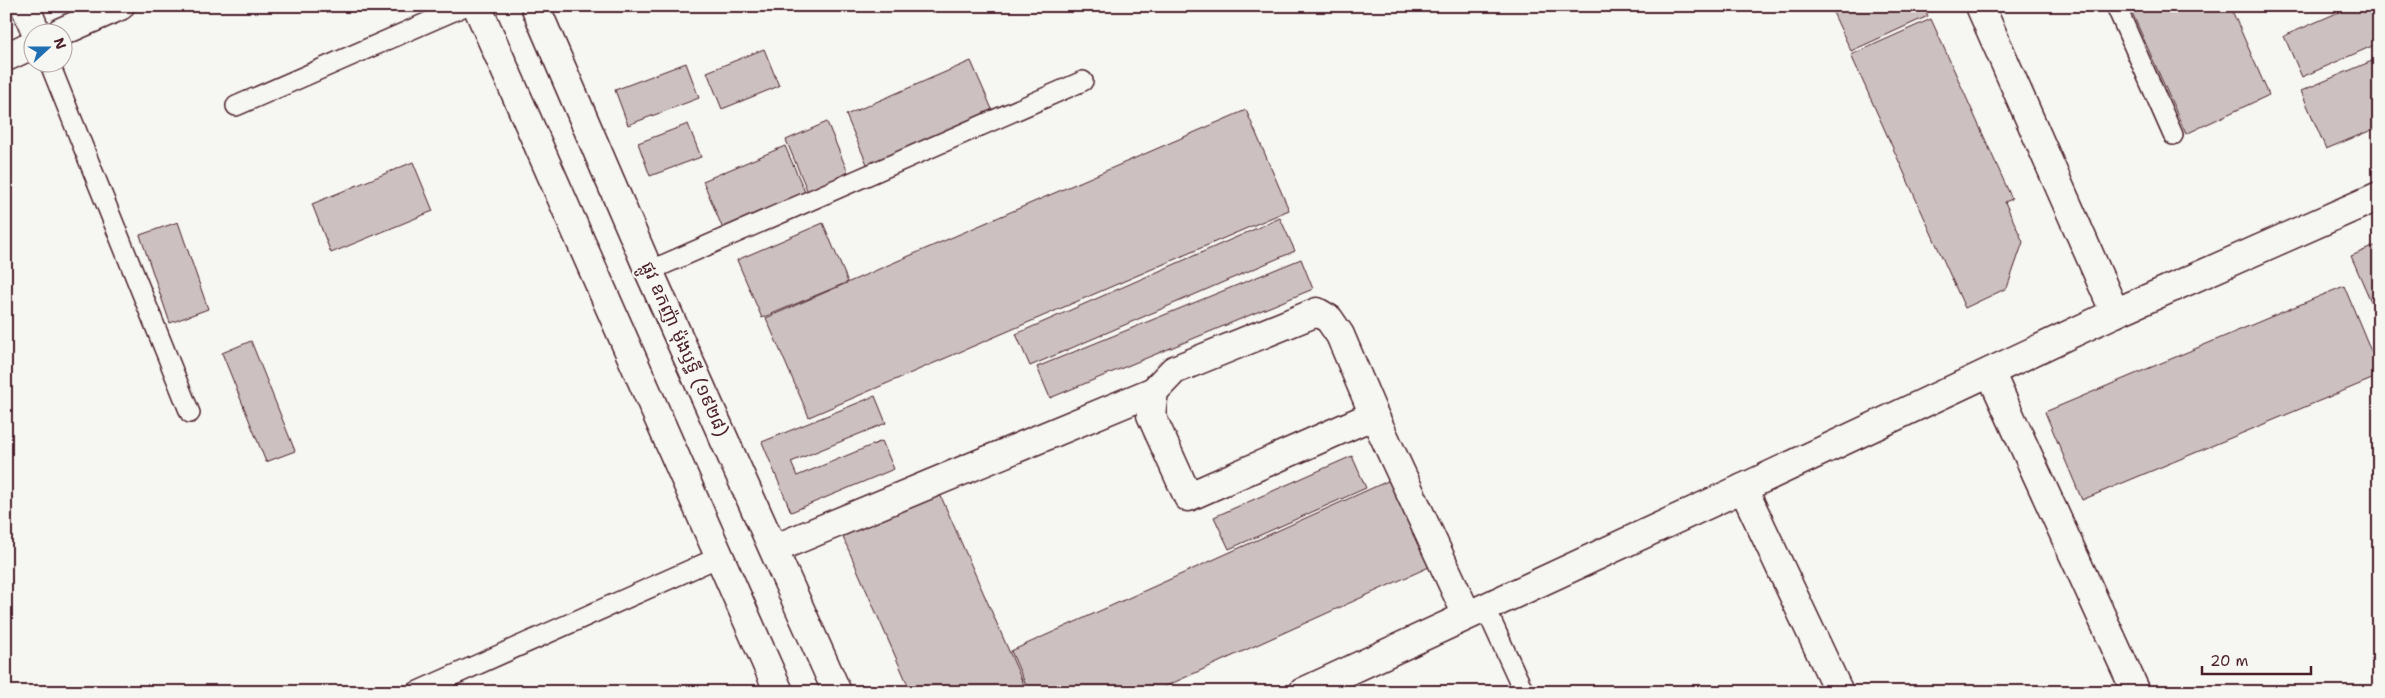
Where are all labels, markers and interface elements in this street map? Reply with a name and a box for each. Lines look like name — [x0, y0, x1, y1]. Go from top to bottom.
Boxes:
north arrow — [22, 22, 72, 72]
text: N — [50, 35, 71, 52]
street label: ផ្លូវ ឧកញ៉ា ម៉ុងឫទ្ធី (១៩២៨) — [632, 258, 734, 442]
scale bar — [2202, 643, 2311, 675]
text: 20 m — [2210, 651, 2249, 671]

